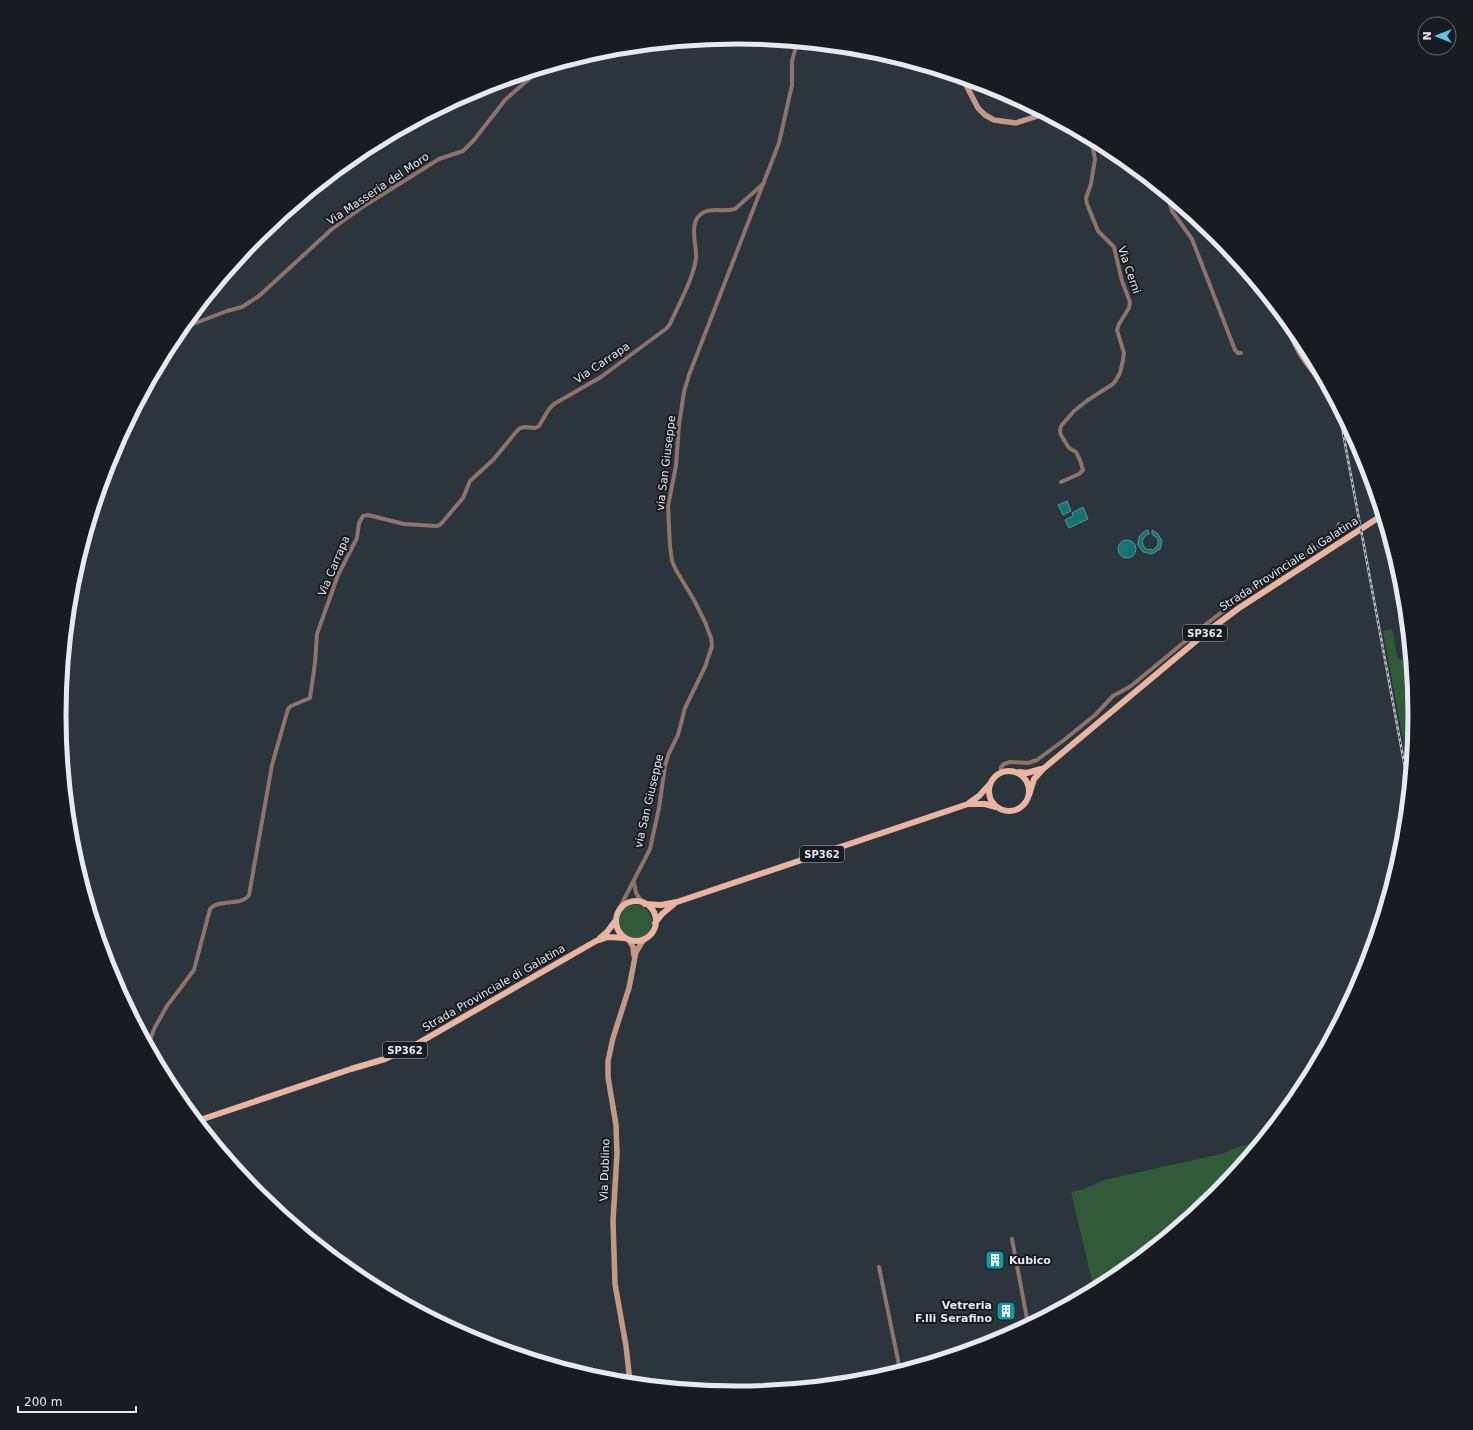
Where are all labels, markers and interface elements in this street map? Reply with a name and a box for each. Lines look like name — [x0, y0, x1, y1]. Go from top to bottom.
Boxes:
north arrow — [1417, 16, 1457, 56]
text: N — [1421, 31, 1434, 41]
street label: Via Masseria del Moro — [324, 150, 432, 228]
street label: Via Cerni — [1115, 245, 1143, 295]
street label: Via Carrapa — [572, 340, 632, 386]
street label: via San Giuseppe — [654, 414, 678, 511]
street label: Strada Provinciale di Galatina — [1217, 514, 1361, 614]
street label: Via Carrapa — [315, 534, 353, 598]
road number: SP362 — [1183, 625, 1227, 641]
street label: via San Giuseppe — [632, 753, 666, 849]
road number: SP362 — [800, 846, 844, 862]
street label: Strada Provinciale di Galatina — [420, 942, 568, 1034]
road number: SP362 — [383, 1042, 427, 1058]
street label: Via Dublino — [597, 1138, 613, 1202]
building icon: Kubico — [984, 1249, 1006, 1271]
place label: Kubico — [1009, 1254, 1051, 1267]
place label: Vetreria F.lli Serafino — [915, 1299, 992, 1325]
building icon: Vetreria F.lli Serafino — [995, 1300, 1017, 1322]
scale bar — [18, 1388, 136, 1414]
text: 200 m — [24, 1395, 62, 1409]

